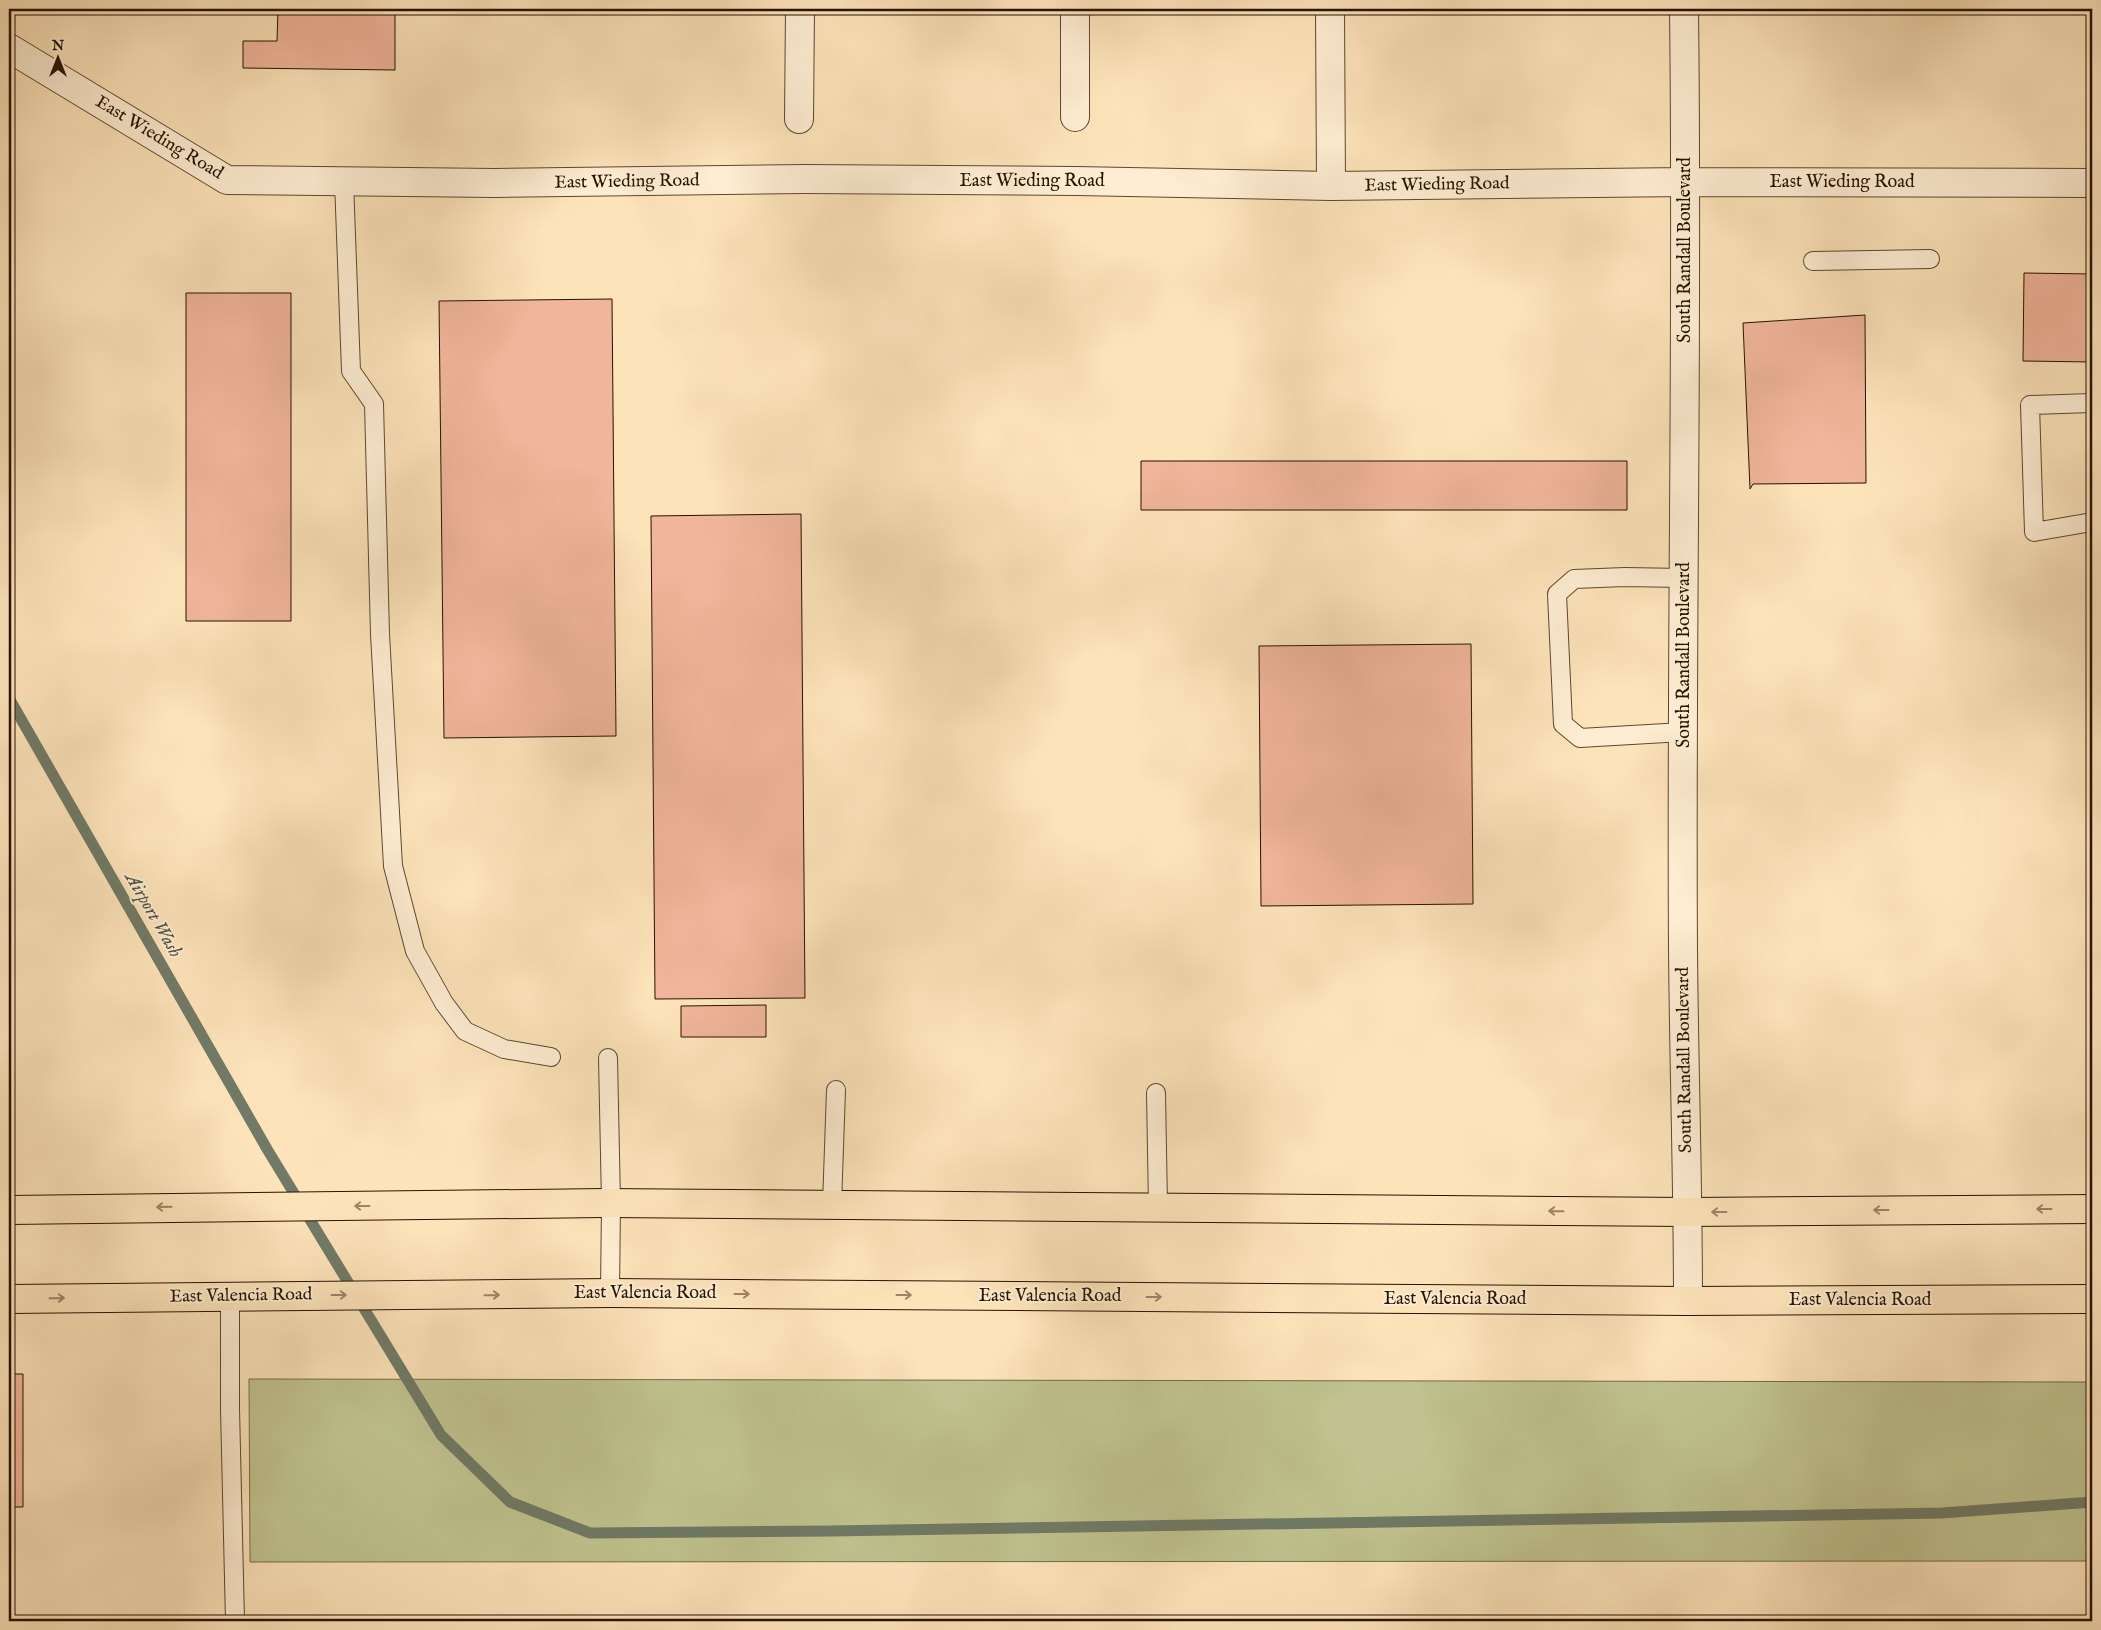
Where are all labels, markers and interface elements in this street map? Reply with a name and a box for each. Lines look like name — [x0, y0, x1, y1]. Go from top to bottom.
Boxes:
north arrow — [32, 32, 82, 82]
text: N — [51, 37, 64, 55]
street label: East Wieding Road — [91, 91, 228, 185]
street label: South Randall Boulevard — [1674, 157, 1697, 343]
street label: East Wieding Road — [554, 169, 700, 195]
street label: East Wieding Road — [959, 170, 1105, 193]
street label: East Wieding Road — [1769, 171, 1915, 194]
street label: East Wieding Road — [1364, 172, 1510, 198]
street label: South Randall Boulevard — [1673, 562, 1696, 748]
water label: Airport Wash — [118, 866, 187, 962]
street label: South Randall Boulevard — [1672, 966, 1698, 1153]
one-way arrow — [354, 1201, 370, 1211]
one-way arrow — [156, 1202, 172, 1212]
one-way arrow — [2036, 1204, 2052, 1214]
one-way arrow — [1873, 1205, 1890, 1215]
one-way arrow — [1548, 1206, 1564, 1215]
one-way arrow — [1711, 1207, 1727, 1217]
street label: East Valencia Road — [574, 1282, 717, 1305]
street label: East Valencia Road — [169, 1283, 313, 1309]
street label: East Valencia Road — [979, 1285, 1122, 1308]
street label: East Valencia Road — [1384, 1288, 1527, 1311]
one-way arrow — [734, 1289, 750, 1299]
street label: East Valencia Road — [1789, 1289, 1932, 1312]
one-way arrow — [330, 1290, 347, 1300]
one-way arrow — [484, 1290, 500, 1299]
one-way arrow — [896, 1290, 912, 1300]
one-way arrow — [1146, 1292, 1162, 1302]
one-way arrow — [49, 1293, 65, 1303]

